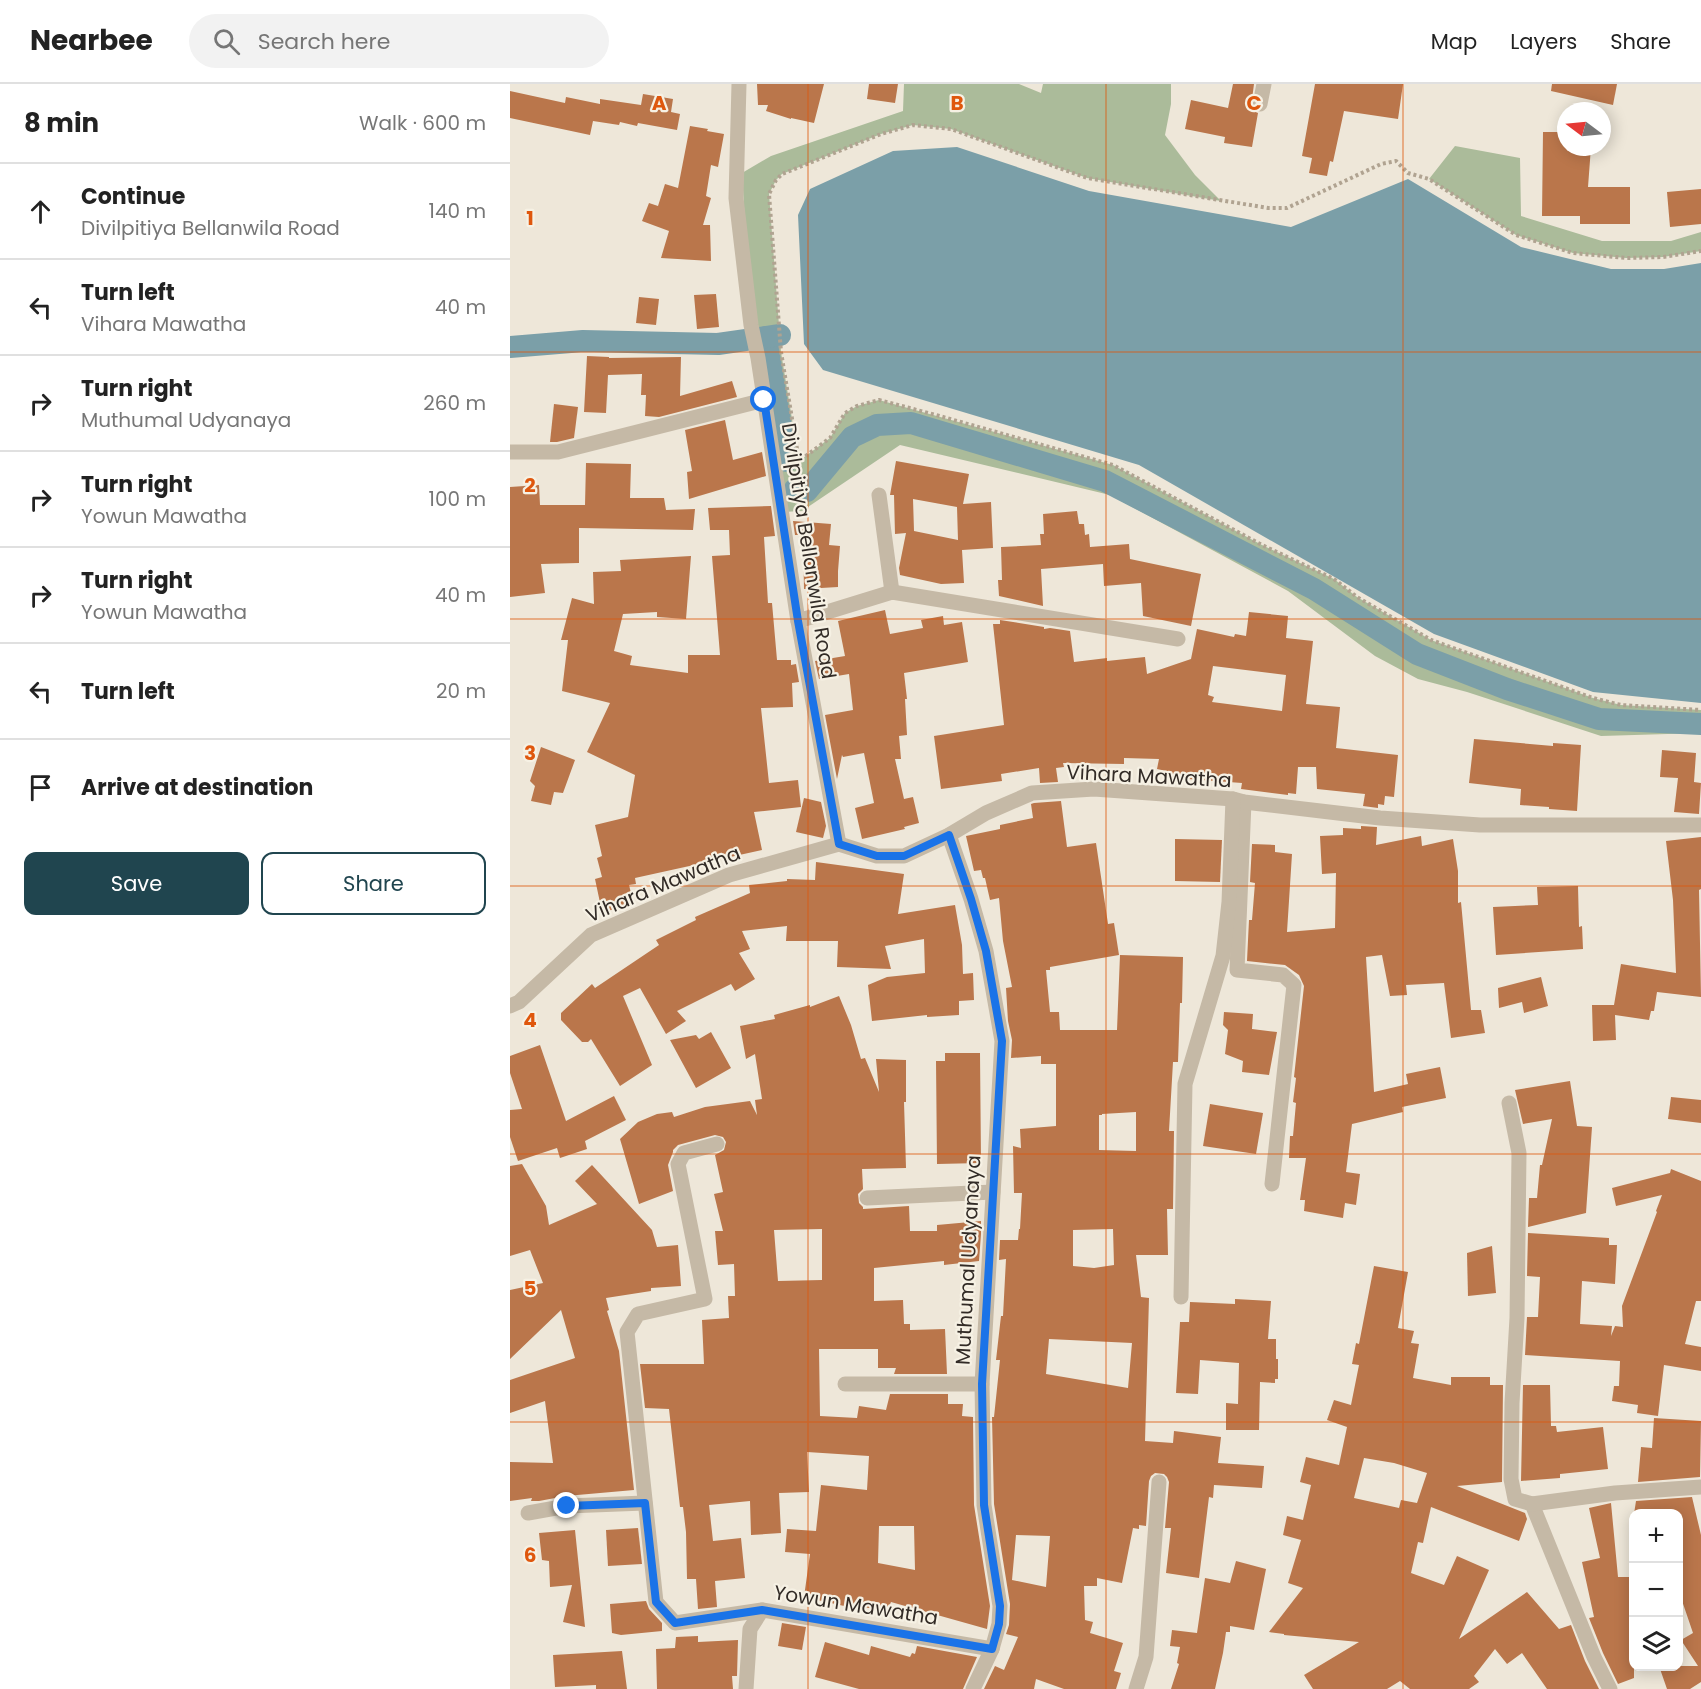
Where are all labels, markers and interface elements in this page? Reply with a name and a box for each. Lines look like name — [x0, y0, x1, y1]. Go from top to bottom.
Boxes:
search box — [189, 14, 609, 68]
text: Nearbee — [30, 21, 153, 60]
icon: search — [210, 25, 243, 58]
text: Search here — [258, 26, 390, 57]
text: Map — [1431, 27, 1477, 56]
text: Layers — [1510, 27, 1577, 56]
text: Share — [1610, 27, 1671, 56]
text: A — [652, 89, 667, 117]
text: B — [950, 89, 964, 117]
text: C — [1246, 89, 1262, 117]
north arrow — [1557, 102, 1611, 156]
text: 8 min — [24, 105, 99, 141]
text: Walk · 600 m — [359, 109, 486, 137]
text: Continue — [81, 181, 185, 212]
icon: ahead — [24, 195, 57, 228]
text: 140 m — [429, 197, 486, 225]
text: 1 — [526, 204, 534, 232]
text: Divilpitiya Bellanwila Road — [81, 214, 340, 242]
text: Turn left — [81, 277, 175, 308]
icon: left — [24, 291, 57, 324]
text: 40 m — [435, 293, 486, 321]
text: Vihara Mawatha — [81, 310, 246, 338]
text: Turn right — [81, 373, 192, 404]
route start — [750, 386, 776, 412]
icon: right — [24, 387, 57, 420]
text: 260 m — [423, 389, 486, 417]
text: Muthumal Udyanaya — [81, 406, 291, 434]
street label: Divilpitiya Bellanwila Road — [775, 421, 843, 681]
text: Turn right — [81, 469, 192, 500]
text: 2 — [524, 471, 536, 499]
icon: right — [24, 483, 57, 516]
text: 100 m — [429, 485, 486, 513]
text: Yowun Mawatha — [81, 502, 247, 530]
text: Turn right — [81, 565, 192, 596]
icon: right — [24, 579, 57, 612]
text: 40 m — [435, 581, 486, 609]
text: Yowun Mawatha — [81, 598, 247, 626]
icon: left — [24, 675, 57, 708]
text: Turn left — [81, 676, 175, 707]
text: 20 m — [436, 677, 486, 705]
text: 3 — [524, 739, 536, 767]
street label: Vihara Mawatha — [1066, 758, 1232, 794]
icon: arrive — [24, 771, 57, 804]
text: Arrive at destination — [81, 772, 313, 803]
street label: Vihara Mawatha — [581, 839, 745, 929]
button: Save — [24, 852, 249, 915]
button: Share — [261, 852, 486, 915]
text: 4 — [523, 1006, 537, 1034]
street label: Muthumal Udyanaya — [949, 1154, 987, 1366]
text: 5 — [524, 1274, 537, 1302]
route end — [553, 1492, 579, 1518]
map controls — [1629, 1509, 1683, 1671]
button: + — [1629, 1509, 1683, 1563]
text: 6 — [524, 1541, 536, 1569]
button: − — [1629, 1563, 1683, 1617]
street label: Yowun Mawatha — [772, 1578, 940, 1632]
button: layers — [1629, 1617, 1683, 1671]

